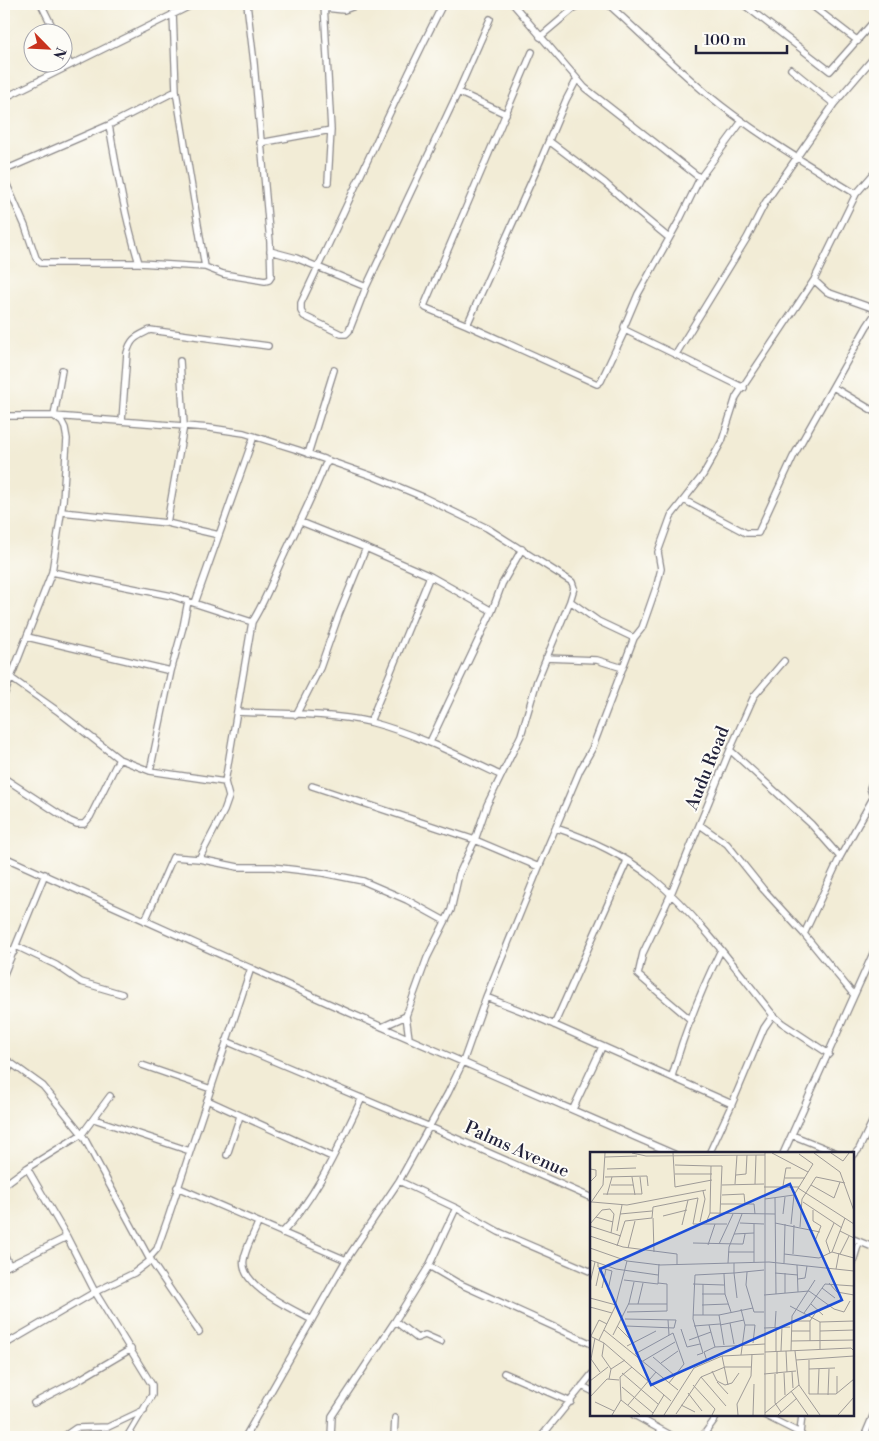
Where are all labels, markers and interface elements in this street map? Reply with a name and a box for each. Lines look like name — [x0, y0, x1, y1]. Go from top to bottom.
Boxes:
north arrow — [22, 22, 72, 72]
scale bar — [696, 22, 788, 54]
text: 100 m — [704, 31, 746, 50]
text: N — [48, 44, 69, 62]
street label: Audu Road — [680, 722, 735, 814]
street label: Palms Avenue — [461, 1116, 573, 1183]
inset map — [590, 1152, 854, 1416]

